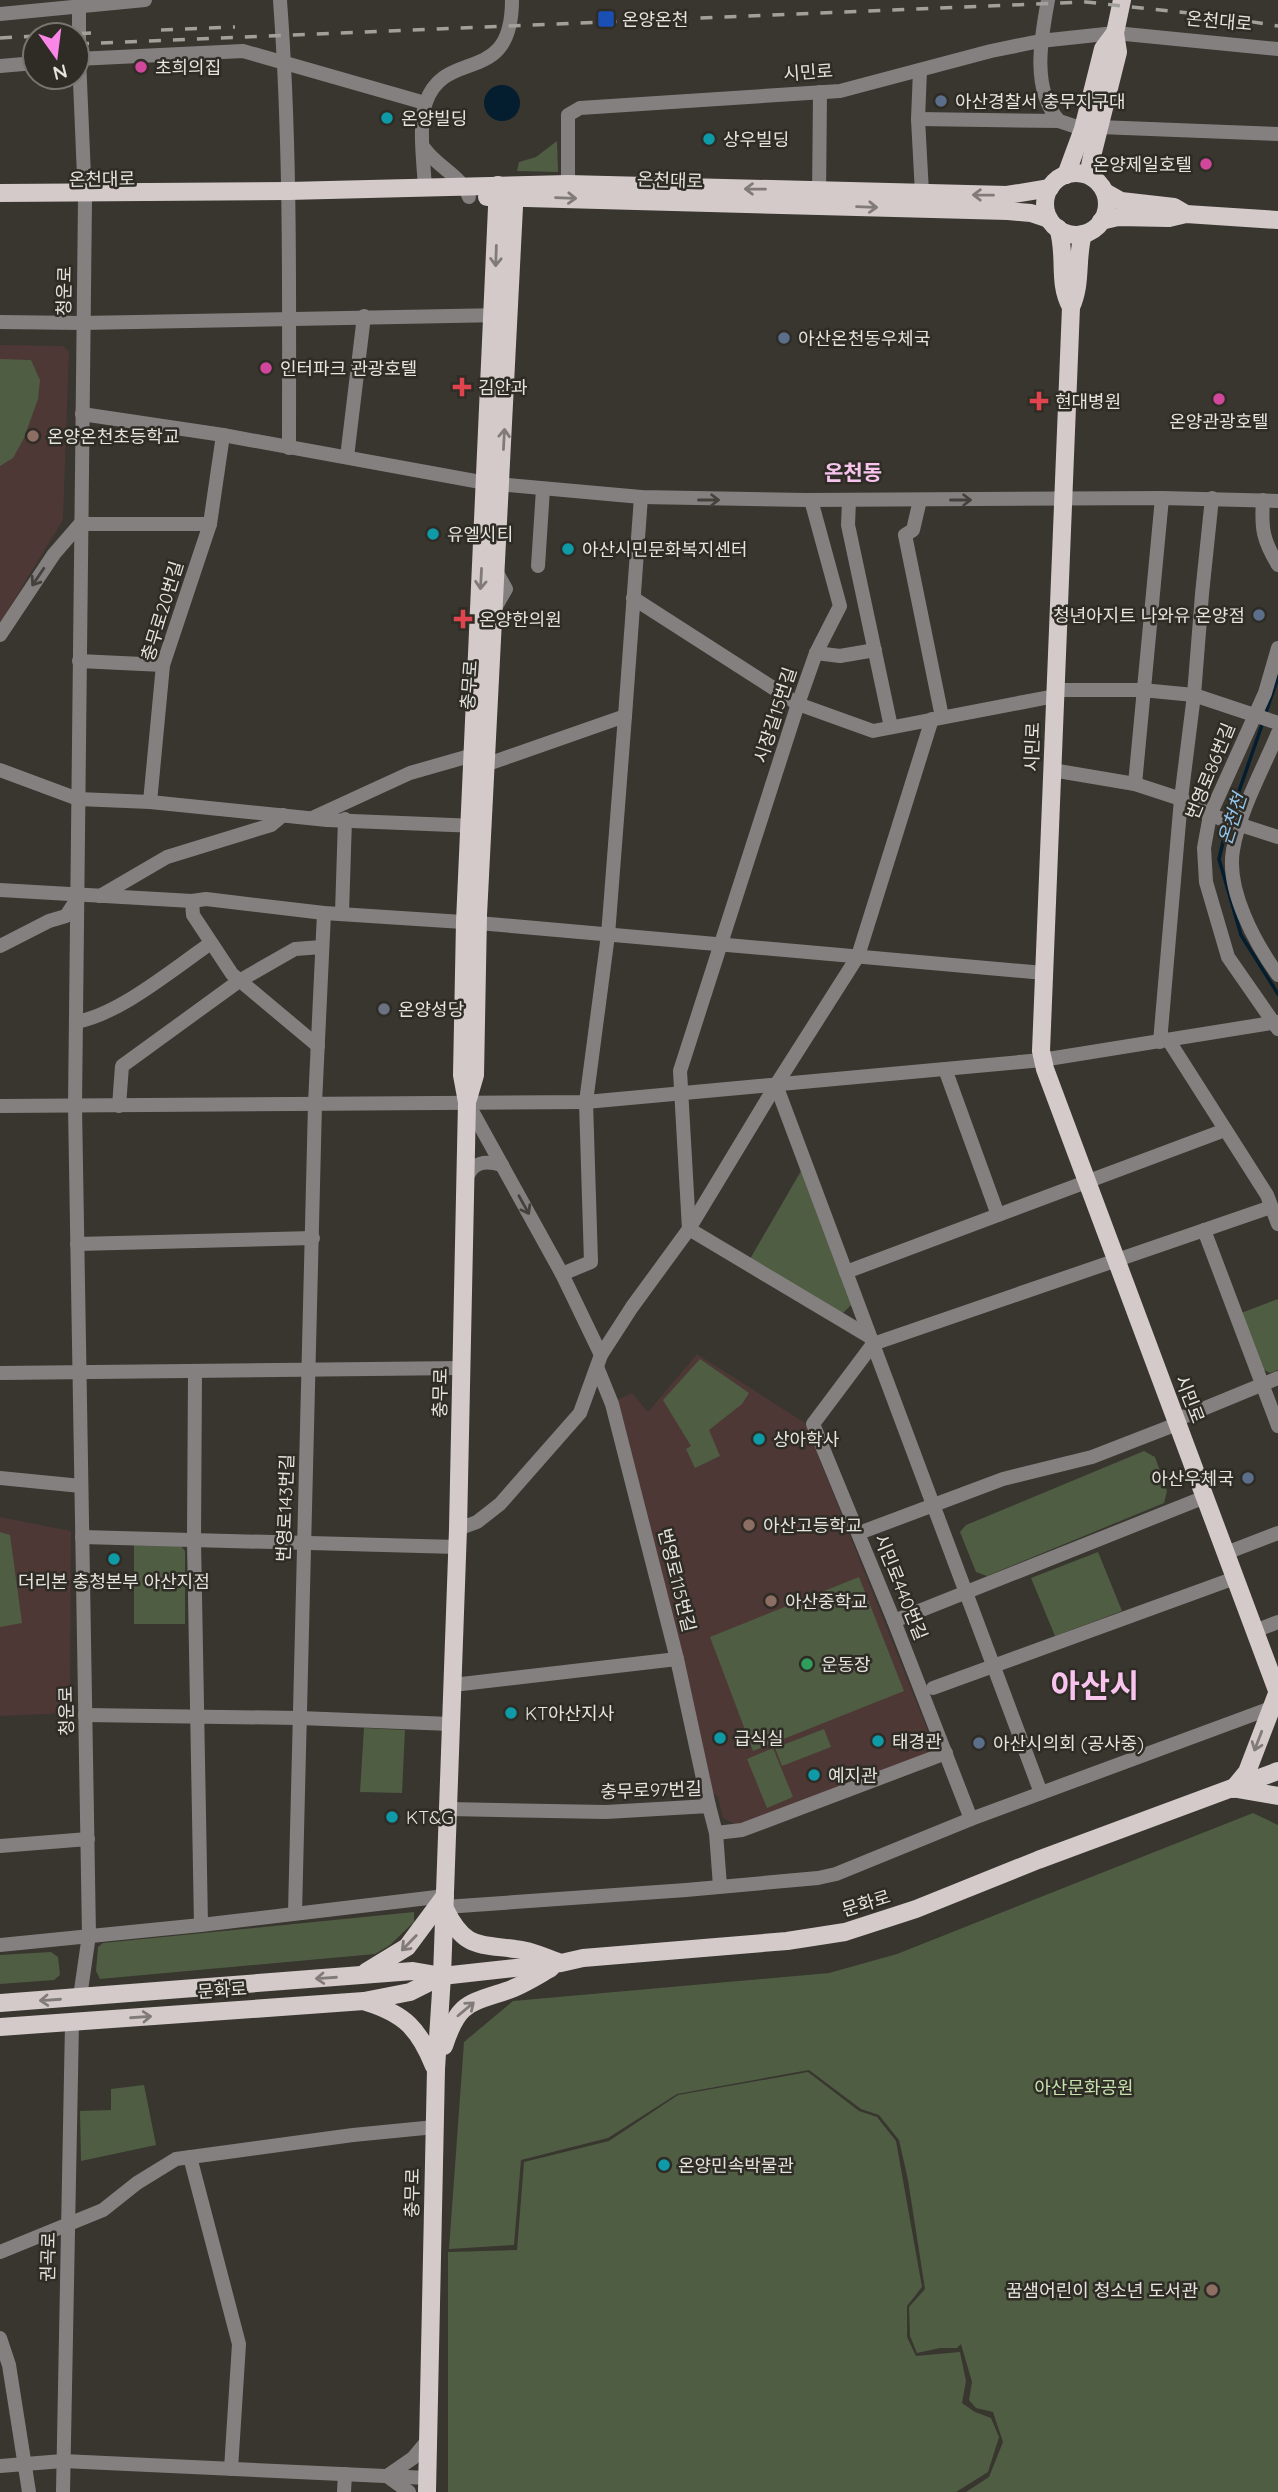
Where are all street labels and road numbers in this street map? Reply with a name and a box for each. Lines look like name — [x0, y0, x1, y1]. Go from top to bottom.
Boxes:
street label: 온천대로 — [1185, 7, 1253, 35]
street label: 시민로 — [782, 59, 834, 85]
street label: 온천대로 — [69, 167, 135, 191]
street label: 온천대로 — [636, 167, 704, 193]
street label: 청운로 — [52, 266, 76, 316]
street label: 충무로20번길 — [136, 558, 188, 664]
street label: 충무로 — [456, 659, 482, 711]
street label: 시장길15번길 — [749, 664, 801, 766]
street label: 번영로86번길 — [1180, 719, 1240, 823]
street label: 시민로 — [1020, 722, 1044, 772]
street label: 충무로 — [428, 1368, 452, 1418]
street label: 시민로 — [1170, 1372, 1210, 1426]
street label: 번영로143번길 — [272, 1454, 298, 1562]
street label: 번영로115번길 — [653, 1526, 701, 1634]
street label: 시민로440번길 — [869, 1531, 933, 1643]
street label: 청운로 — [54, 1686, 78, 1736]
street label: 충무로97번길 — [600, 1777, 702, 1803]
street label: 문화로 — [839, 1885, 893, 1921]
street label: 문화로 — [196, 1977, 248, 2003]
street label: 충무로 — [400, 2168, 424, 2218]
street label: 권곡로 — [36, 2232, 60, 2282]

